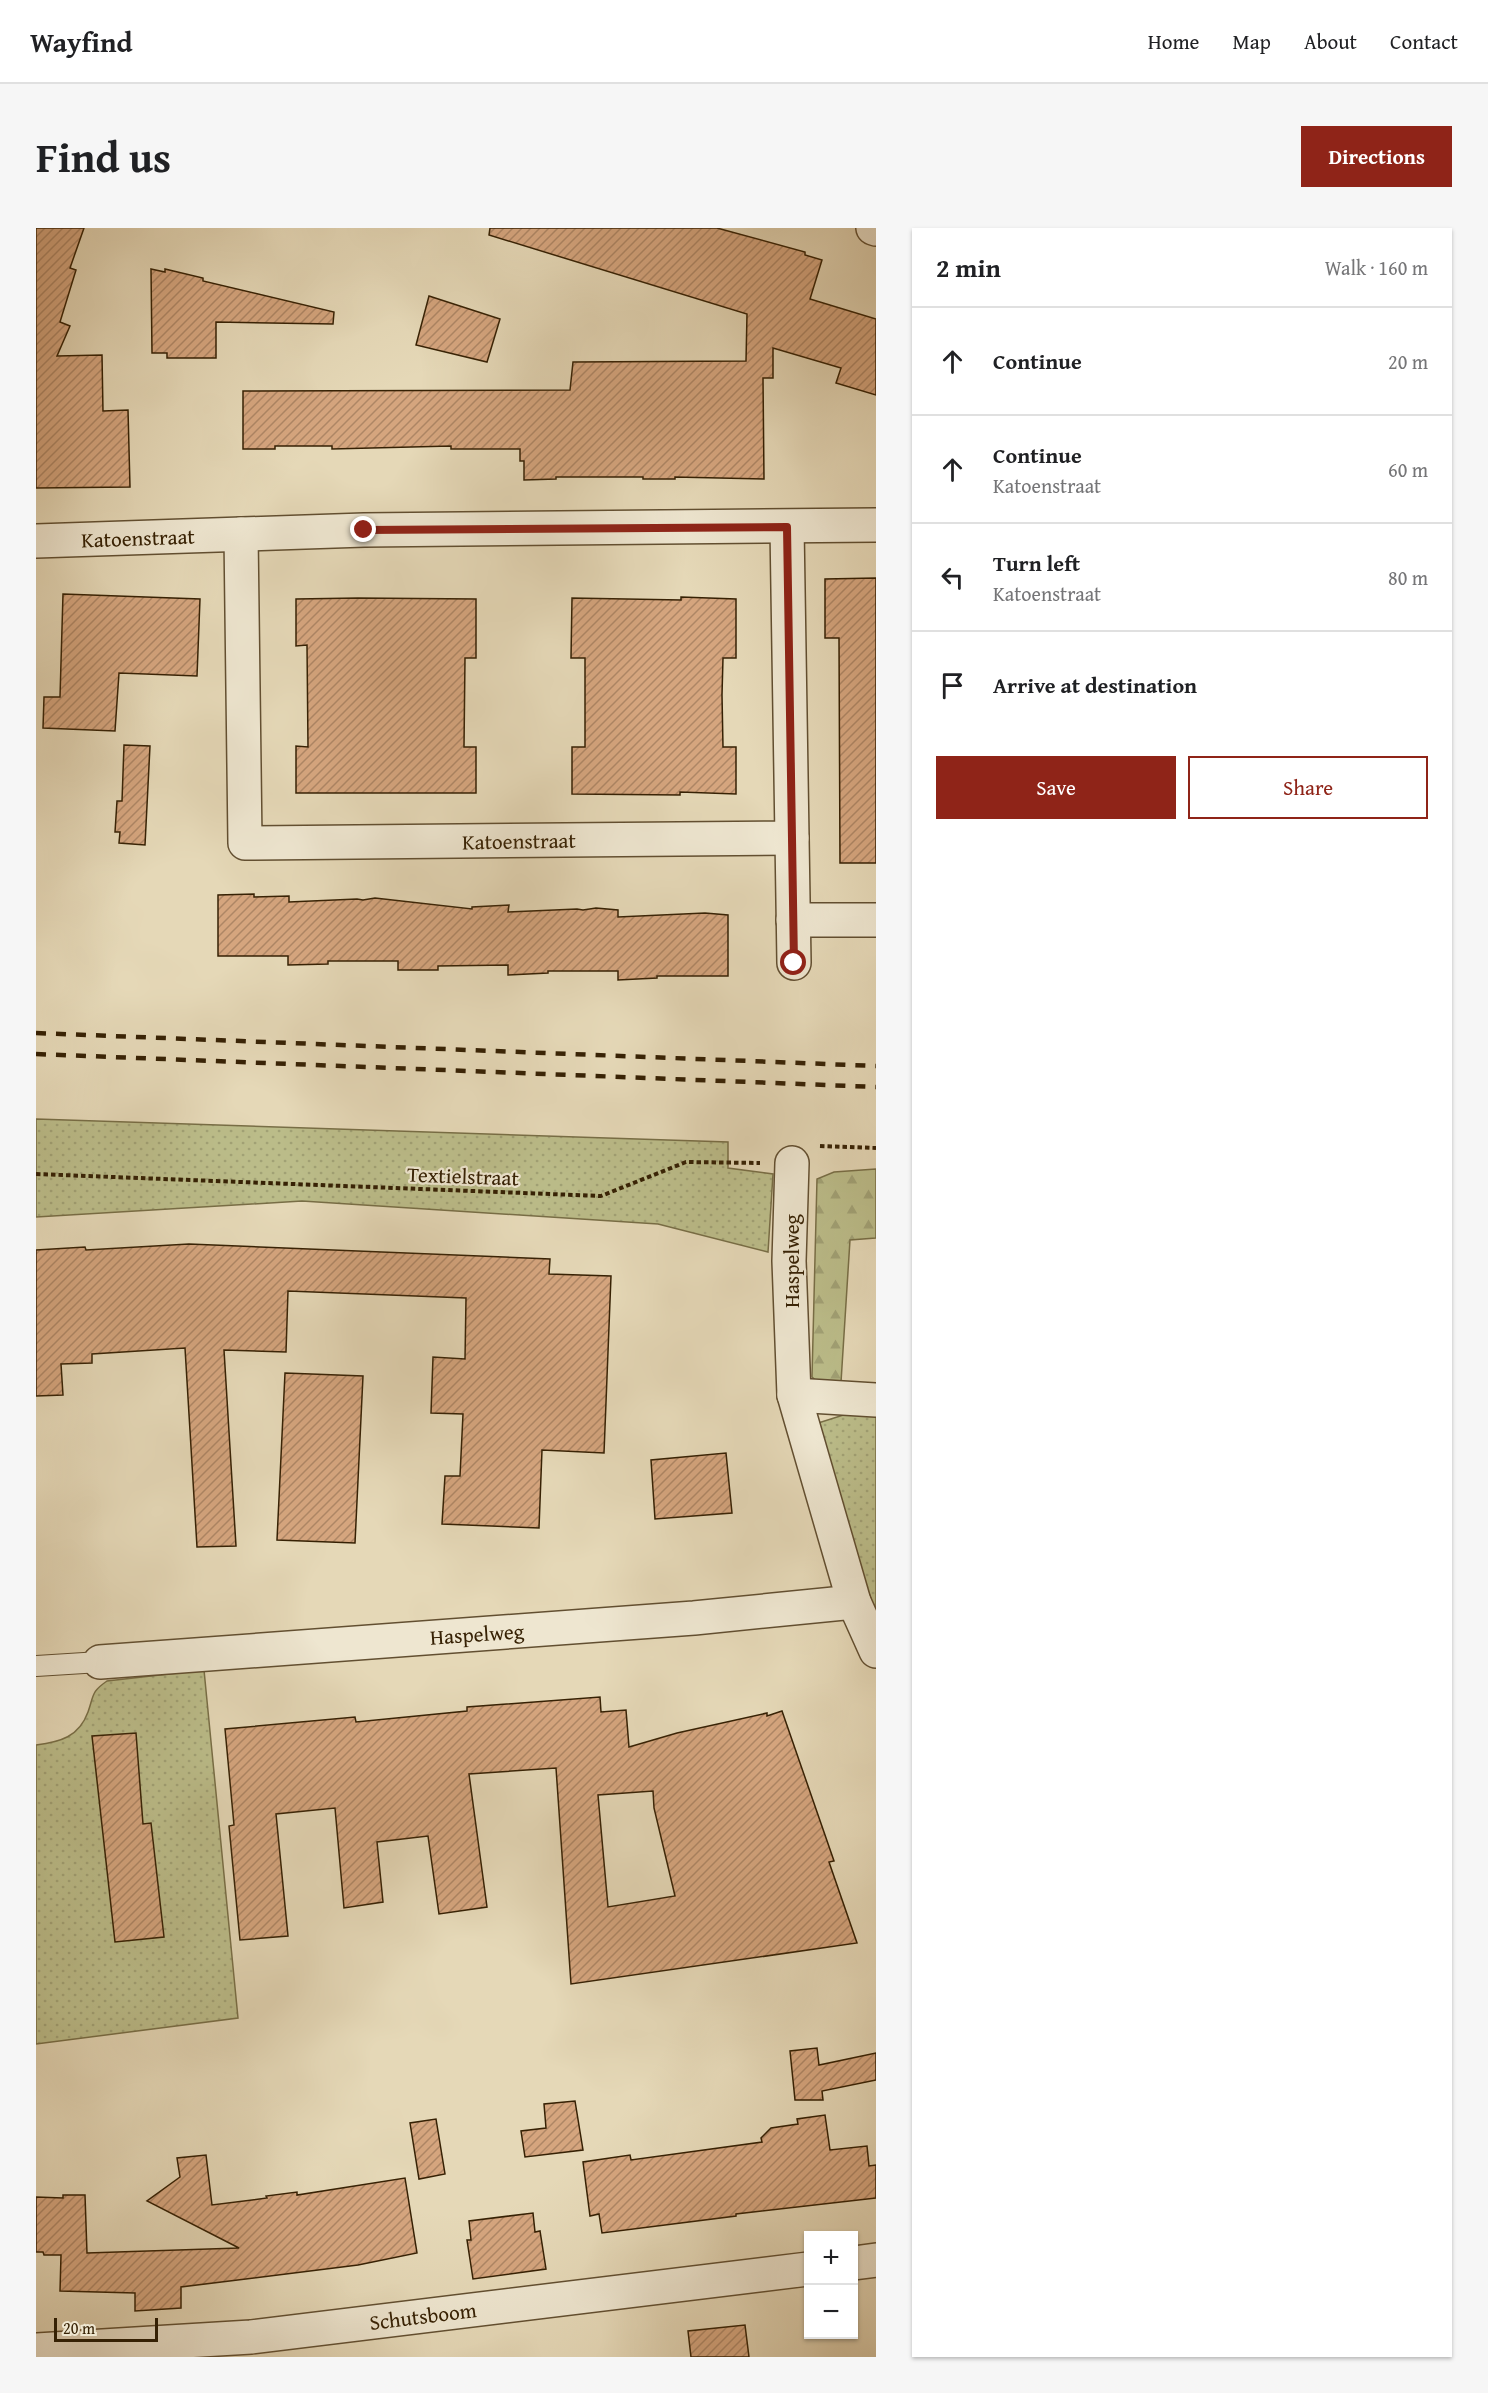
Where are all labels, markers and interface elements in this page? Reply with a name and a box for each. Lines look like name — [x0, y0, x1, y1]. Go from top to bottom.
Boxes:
text: Wayfind — [30, 21, 132, 62]
text: Home — [1148, 26, 1199, 57]
text: Map — [1232, 26, 1271, 57]
text: About — [1304, 26, 1357, 57]
text: Contact — [1390, 26, 1458, 57]
text: Find us — [36, 126, 171, 187]
button: Directions — [1301, 126, 1452, 187]
text: 2 min — [936, 248, 1001, 287]
text: Walk · 160 m — [1325, 253, 1428, 282]
icon: ahead — [936, 345, 969, 378]
text: Continue — [993, 345, 1082, 377]
text: 20 m — [1388, 347, 1428, 376]
text: Continue — [993, 439, 1082, 471]
icon: ahead — [936, 453, 969, 486]
text: 60 m — [1388, 455, 1428, 484]
text: Katoenstraat — [993, 471, 1101, 500]
route end — [350, 516, 376, 542]
street label: Katoenstraat — [81, 521, 196, 555]
text: Turn left — [993, 547, 1080, 579]
icon: left — [936, 561, 969, 594]
text: 80 m — [1388, 563, 1428, 592]
text: Katoenstraat — [993, 579, 1101, 608]
icon: arrive — [936, 669, 969, 702]
text: Arrive at destination — [993, 669, 1197, 701]
button: Save — [936, 756, 1176, 819]
button: Share — [1188, 756, 1428, 819]
street label: Katoenstraat — [462, 825, 577, 857]
route start — [780, 949, 806, 975]
street label: Textielstraat — [407, 1159, 520, 1193]
street label: Haspelweg — [776, 1213, 807, 1308]
street label: Haspelweg — [429, 1615, 526, 1653]
map controls — [804, 2231, 858, 2339]
button: + — [804, 2231, 858, 2285]
button: − — [804, 2285, 858, 2339]
street label: Schutsboom — [368, 2294, 478, 2338]
scale bar — [54, 2315, 158, 2342]
text: 20 m — [63, 2316, 95, 2340]

